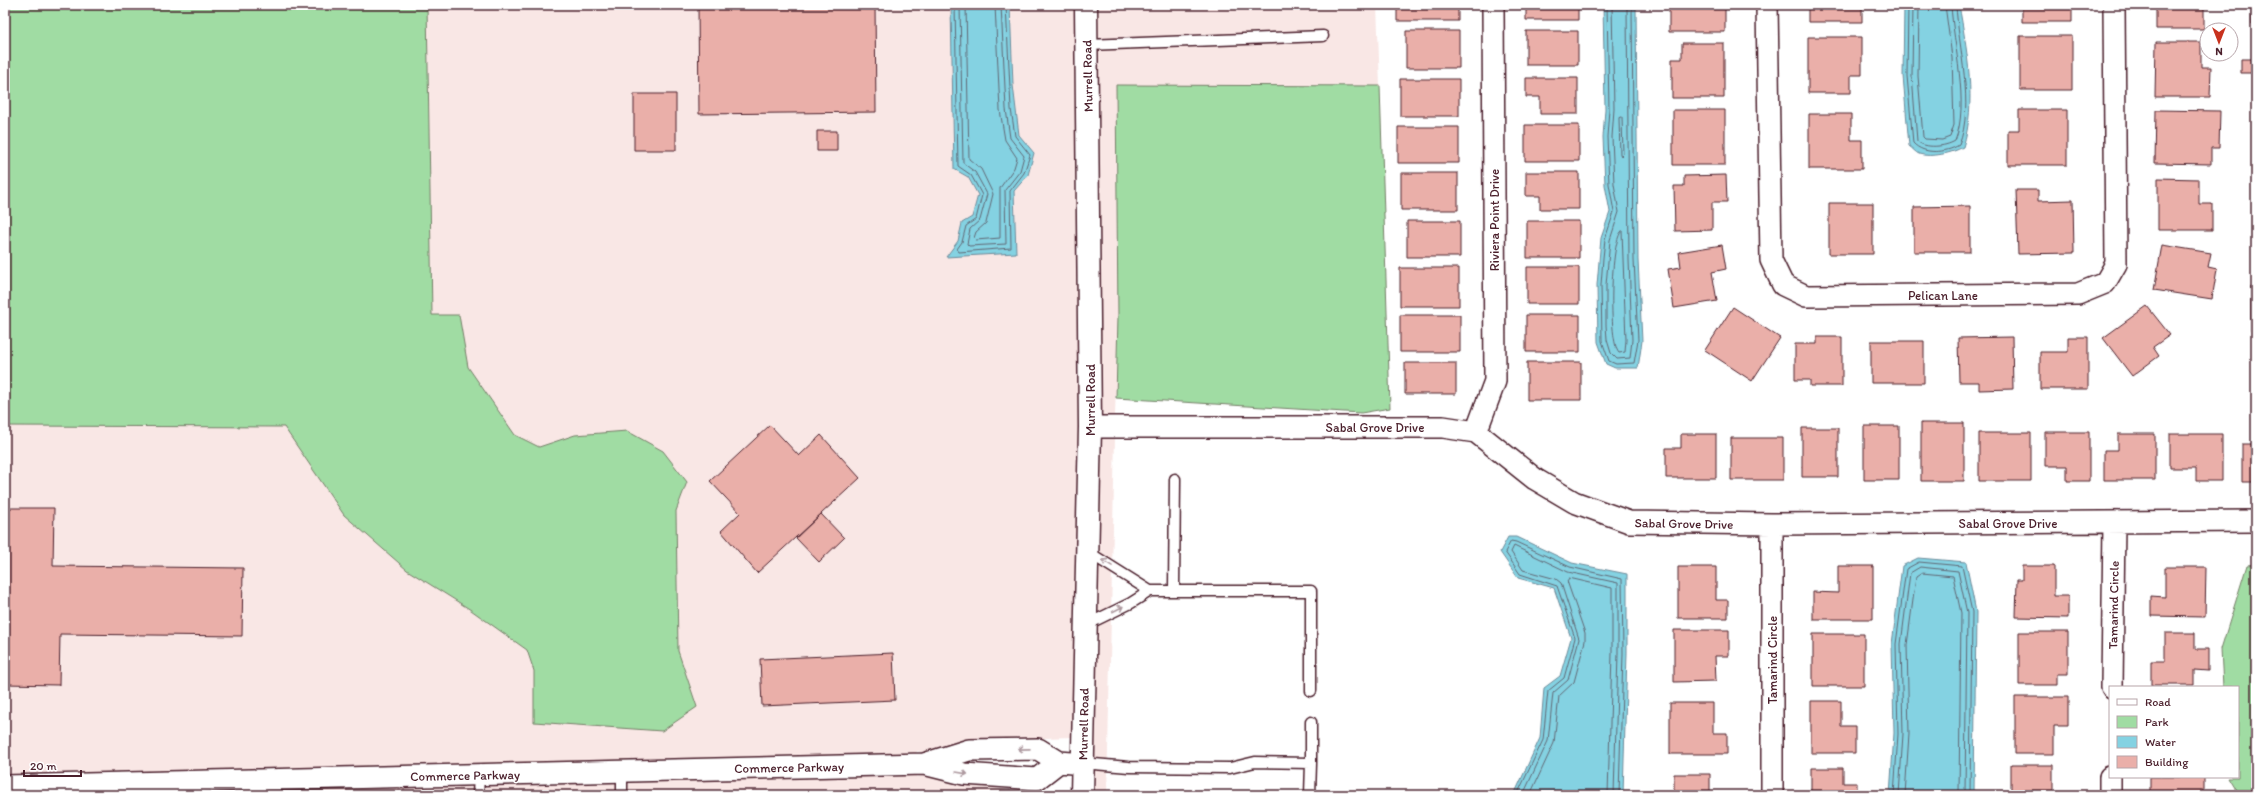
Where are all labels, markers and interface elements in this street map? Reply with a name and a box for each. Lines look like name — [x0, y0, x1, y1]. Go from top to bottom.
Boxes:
north arrow — [2199, 22, 2239, 62]
street label: Murrell Road — [1079, 40, 1096, 112]
text: N — [2215, 45, 2223, 58]
street label: Riviera Point Drive — [1487, 169, 1502, 271]
street label: Pelican Lane — [1908, 288, 1978, 303]
street label: Murrell Road — [1083, 364, 1098, 436]
street label: Sabal Grove Drive — [1326, 420, 1424, 435]
street label: Sabal Grove Drive — [1634, 515, 1734, 532]
street label: Sabal Grove Drive — [1959, 516, 2057, 531]
one-way arrow — [1101, 559, 1113, 567]
street label: Tamarind Circle — [2105, 561, 2122, 649]
one-way arrow — [1112, 605, 1124, 612]
street label: Tamarind Circle — [1765, 616, 1780, 704]
legend — [2109, 686, 2239, 778]
street label: Murrell Road — [1075, 688, 1092, 760]
text: Road — [2145, 695, 2171, 709]
text: Park — [2145, 715, 2169, 729]
text: Water — [2145, 735, 2176, 749]
one-way arrow — [1018, 745, 1031, 753]
scale bar — [24, 752, 81, 778]
text: Building — [2145, 755, 2189, 769]
text: 20 m — [30, 759, 57, 773]
street label: Commerce Parkway — [734, 759, 844, 776]
street label: Commerce Parkway — [410, 767, 520, 784]
one-way arrow — [955, 770, 968, 778]

